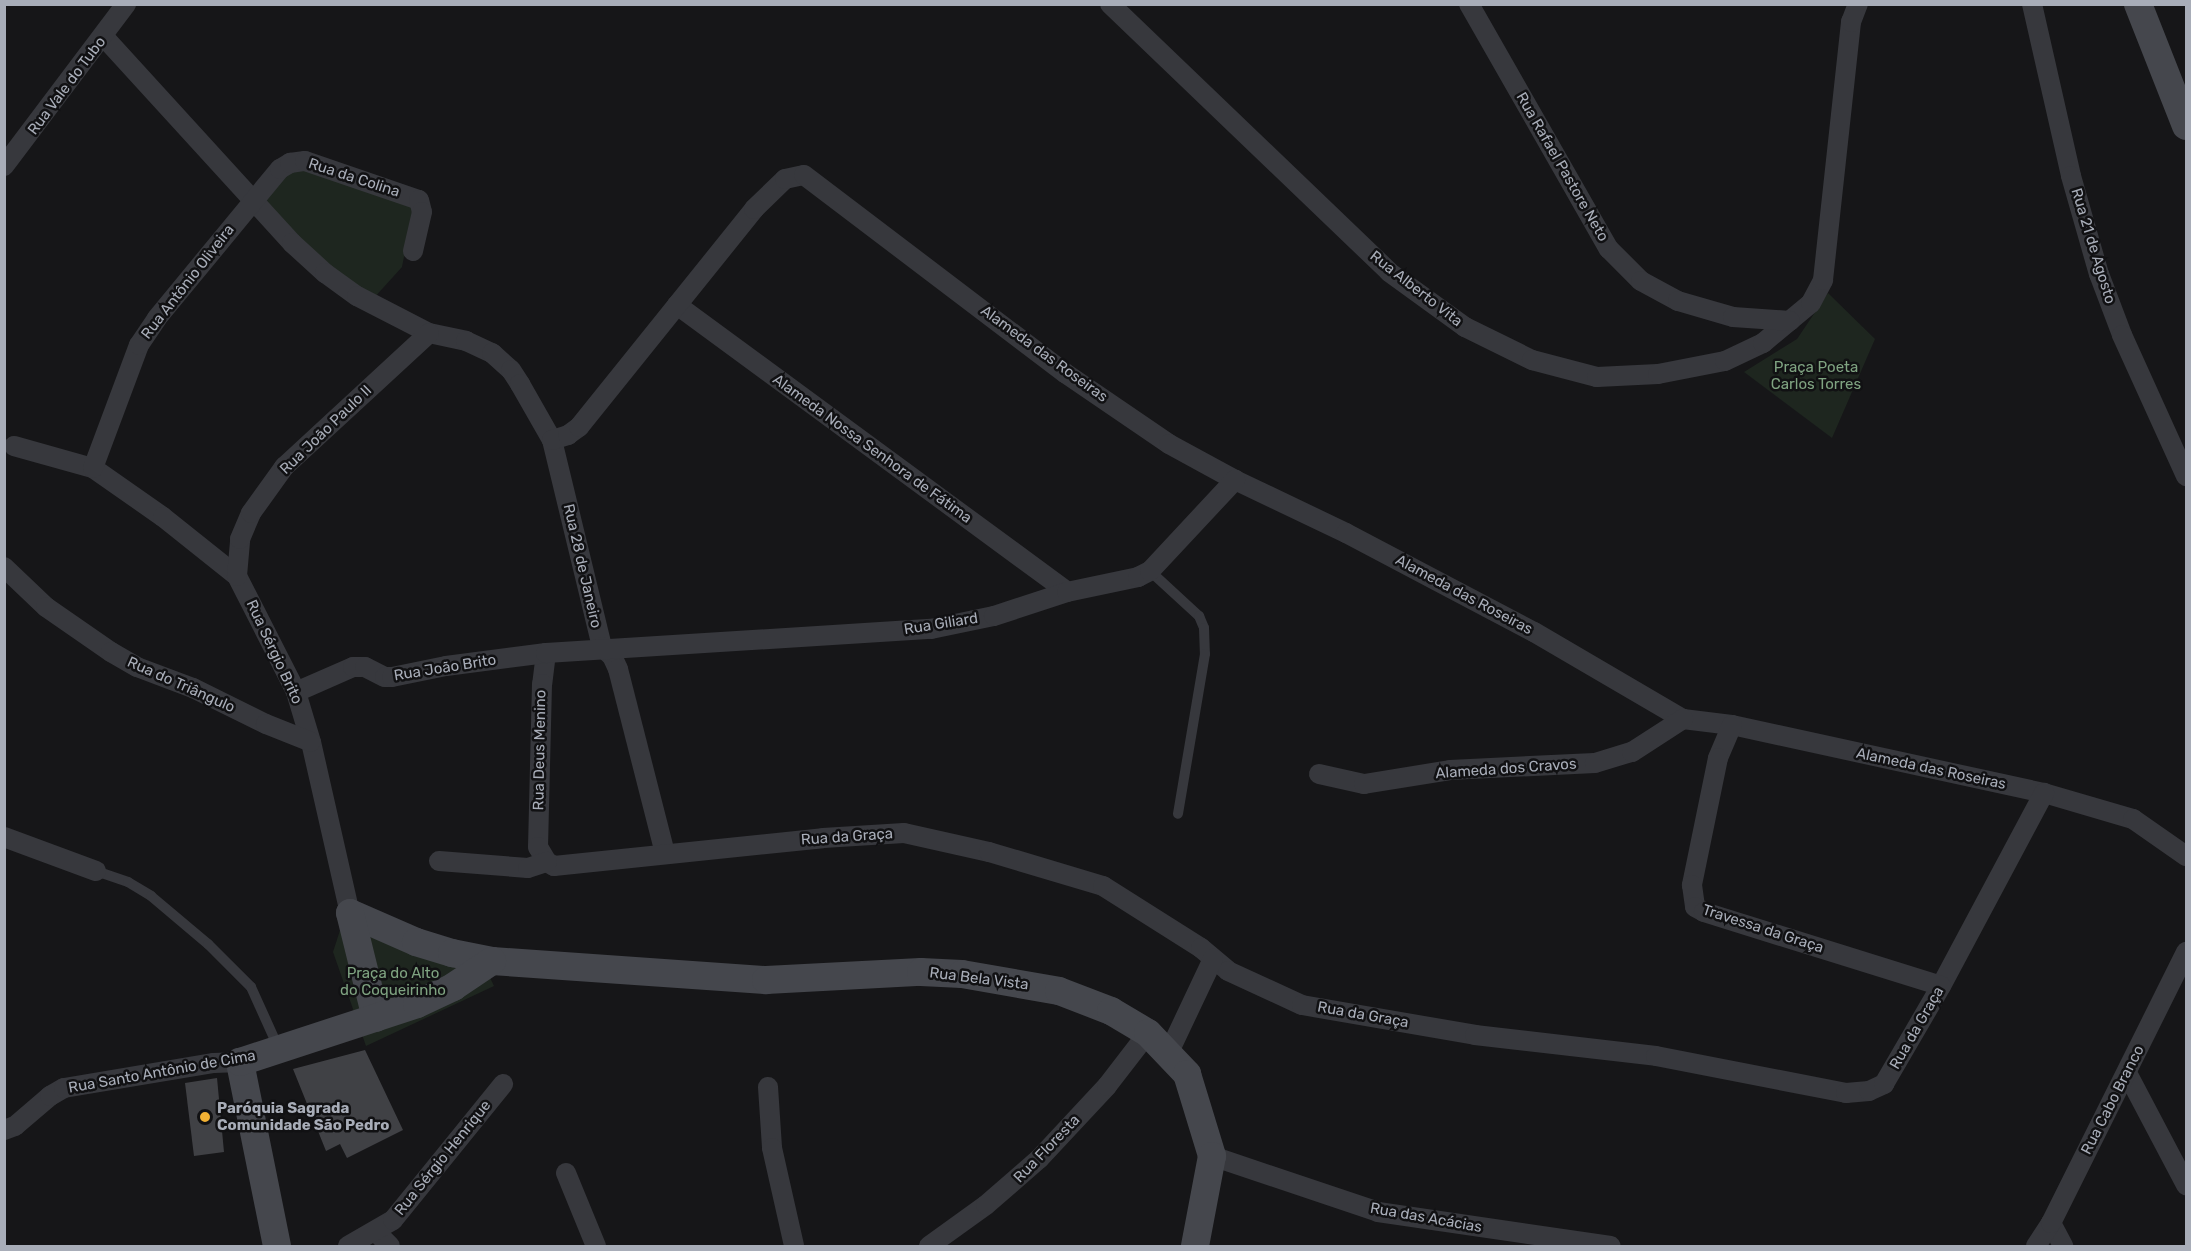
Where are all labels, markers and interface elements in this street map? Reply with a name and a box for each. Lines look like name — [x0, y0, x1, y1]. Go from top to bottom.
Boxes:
street label: Rua Vale do Tubo — [24, 33, 110, 139]
street label: Rua Rafael Pastore Neto — [1512, 89, 1612, 245]
street label: Rua da Colina — [306, 155, 402, 201]
street label: Rua 21 de Agosto — [2067, 186, 2119, 306]
street label: Rua Antônio Oliveira — [138, 221, 238, 343]
street label: Rua Alberto Vita — [1366, 247, 1466, 331]
street label: Alameda das Roseiras — [977, 302, 1111, 406]
park label: Praça Poeta Carlos Torres — [1771, 358, 1861, 393]
street label: Alameda Nossa Senhora de Fátima — [769, 371, 975, 527]
street label: Rua João Paulo II — [276, 382, 376, 478]
street label: Rua 28 de Janeiro — [559, 502, 605, 630]
street label: Alameda das Roseiras — [1392, 551, 1536, 639]
street label: Rua Sérgio Brito — [242, 597, 306, 707]
street label: Rua Giliard — [903, 609, 979, 639]
street label: Rua João Brito — [393, 651, 497, 685]
street label: Rua do Triângulo — [124, 653, 238, 717]
street label: Rua Deus Menino — [530, 690, 550, 810]
street label: Alameda das Roseiras — [1854, 744, 2008, 794]
street label: Alameda dos Cravos — [1435, 755, 1577, 783]
street label: Rua da Graça — [800, 825, 894, 849]
street label: Travessa da Graça — [1700, 901, 1826, 957]
park label: Praça do Alto do Coqueirinho — [340, 964, 446, 999]
street label: Rua Bela Vista — [928, 964, 1030, 994]
street label: Rua da Graça — [1886, 984, 1948, 1072]
street label: Rua da Graça — [1316, 998, 1410, 1032]
street label: Rua Cabo Branco — [2078, 1042, 2148, 1158]
street label: Rua Santo Antônio de Cima — [67, 1047, 257, 1097]
street label: Rua Sérgio Henrique — [391, 1097, 495, 1219]
place label: Paróquia Sagrada Comunidade São Pedro — [217, 1099, 389, 1134]
marker: Paróquia Sagrada Comunidade São Pedro — [198, 1110, 212, 1124]
street label: Rua Floresta — [1010, 1111, 1084, 1187]
street label: Rua das Acácias — [1368, 1199, 1484, 1237]

